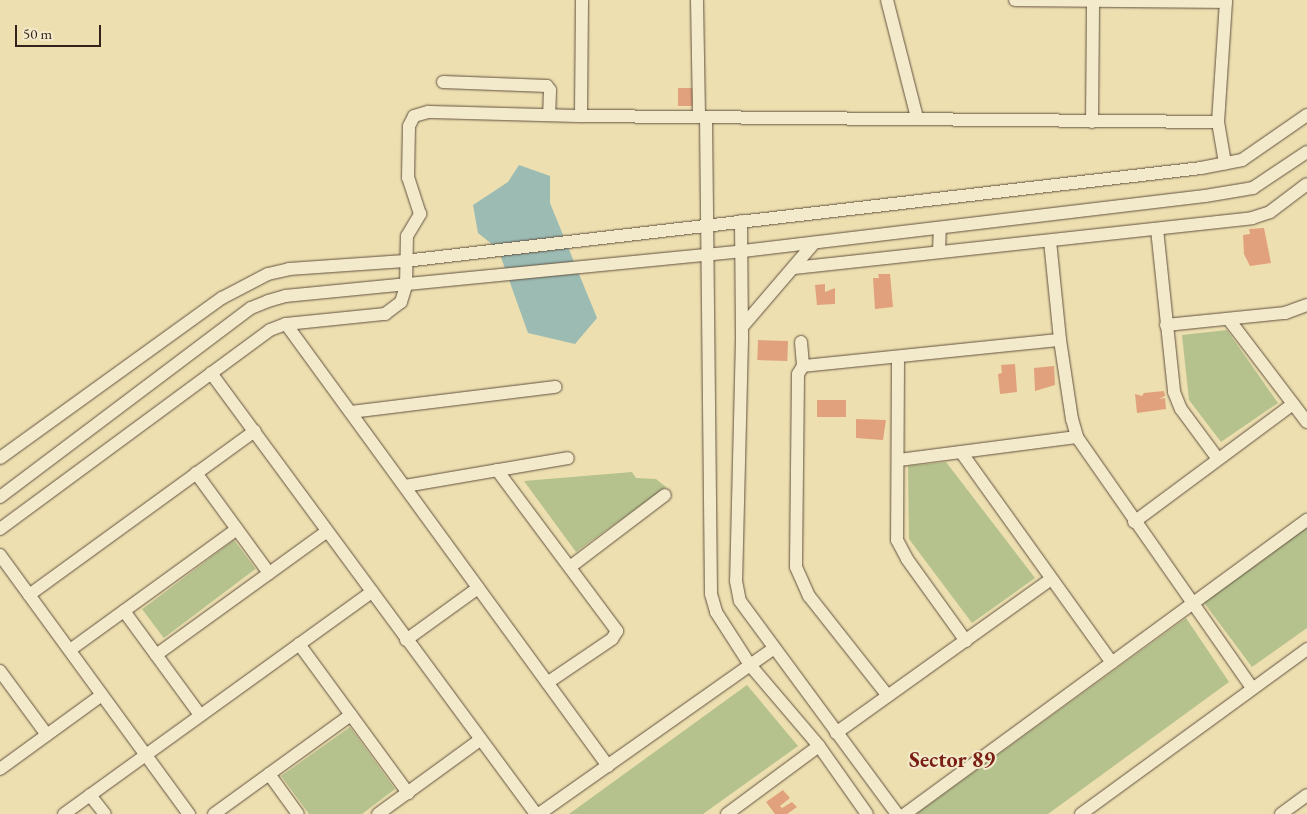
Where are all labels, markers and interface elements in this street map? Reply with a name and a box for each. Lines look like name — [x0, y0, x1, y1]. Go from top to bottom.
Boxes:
scale bar — [18, 15, 104, 47]
text: 50 m — [23, 24, 52, 43]
district label: Sector 89 — [909, 747, 995, 773]

